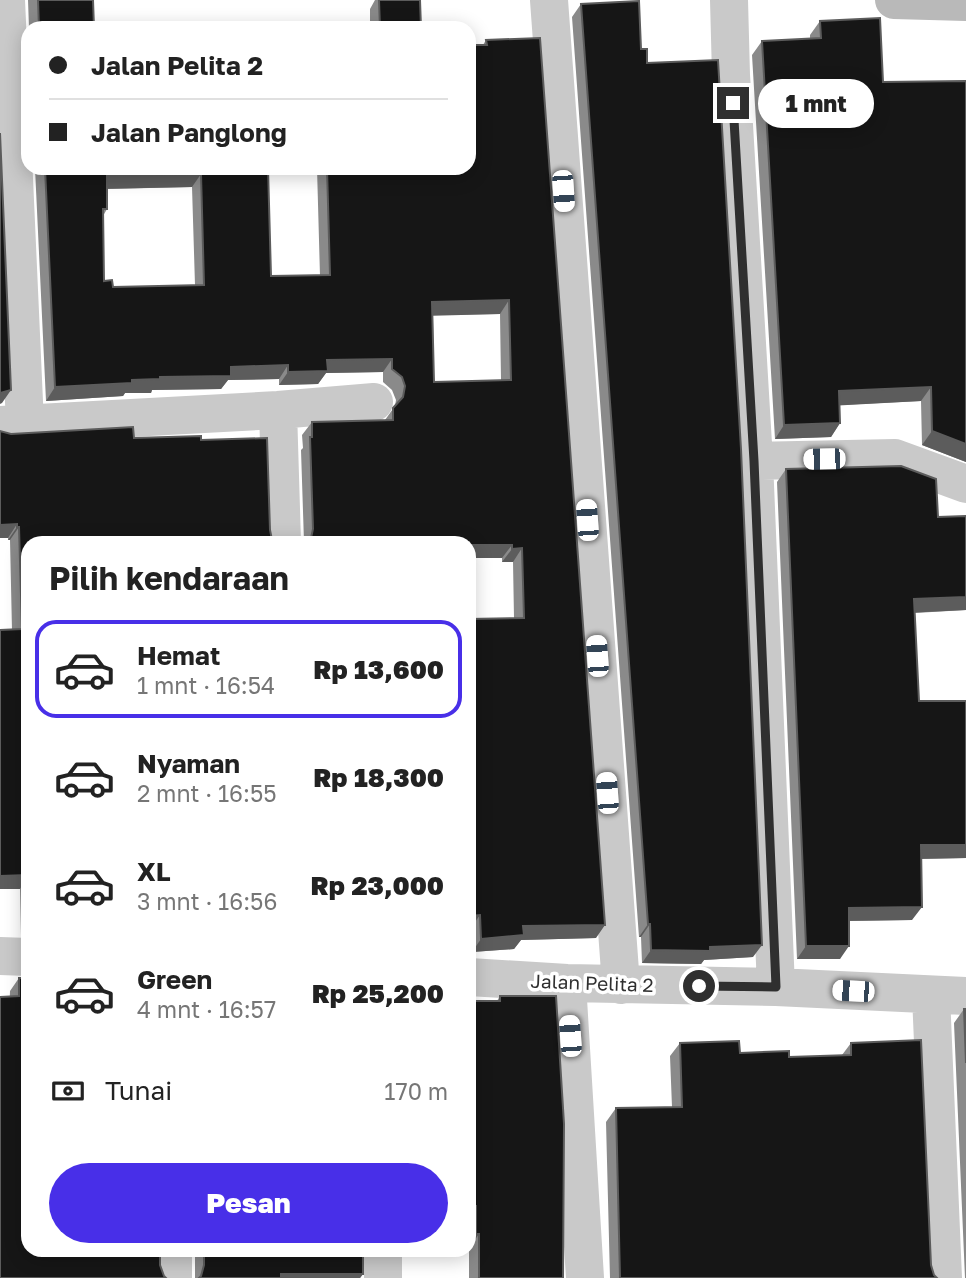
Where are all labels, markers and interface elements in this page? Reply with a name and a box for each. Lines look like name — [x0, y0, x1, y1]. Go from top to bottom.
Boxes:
text: Jalan Pelita 2 — [91, 50, 263, 81]
callout: 1 mnt — [758, 78, 873, 128]
route end — [717, 87, 749, 119]
text: 1 mnt — [785, 89, 847, 117]
text: Jalan Panglong — [91, 117, 287, 148]
car — [552, 169, 575, 213]
car — [803, 448, 846, 470]
car — [576, 498, 599, 542]
text: Pilih kendaraan — [49, 559, 289, 597]
car — [586, 634, 609, 678]
icon: car — [53, 638, 116, 701]
text: Hemat — [137, 640, 220, 671]
text: Rp 13,600 — [313, 654, 444, 685]
text: 1 mnt · 16:54 — [137, 671, 275, 699]
icon: car — [53, 746, 116, 809]
text: Nyaman — [137, 748, 240, 779]
text: Rp 18,300 — [313, 762, 444, 793]
car — [596, 771, 619, 815]
text: 2 mnt · 16:55 — [137, 779, 277, 807]
icon: car — [53, 854, 116, 917]
text: XL — [137, 856, 171, 887]
text: Rp 23,000 — [311, 870, 444, 901]
text: 3 mnt · 16:56 — [137, 887, 277, 915]
icon: car — [53, 962, 116, 1025]
text: Green — [137, 964, 212, 995]
street label: Jalan Pelita 2 — [530, 969, 654, 996]
route start — [683, 970, 715, 1002]
text: Rp 25,200 — [312, 978, 444, 1009]
car — [832, 979, 875, 1003]
text: 4 mnt · 16:57 — [137, 995, 276, 1023]
car — [559, 1014, 582, 1058]
icon: cash — [49, 1072, 87, 1110]
text: Tunai — [105, 1075, 172, 1106]
text: 170 m — [384, 1077, 448, 1105]
button: Pesan — [49, 1163, 448, 1243]

